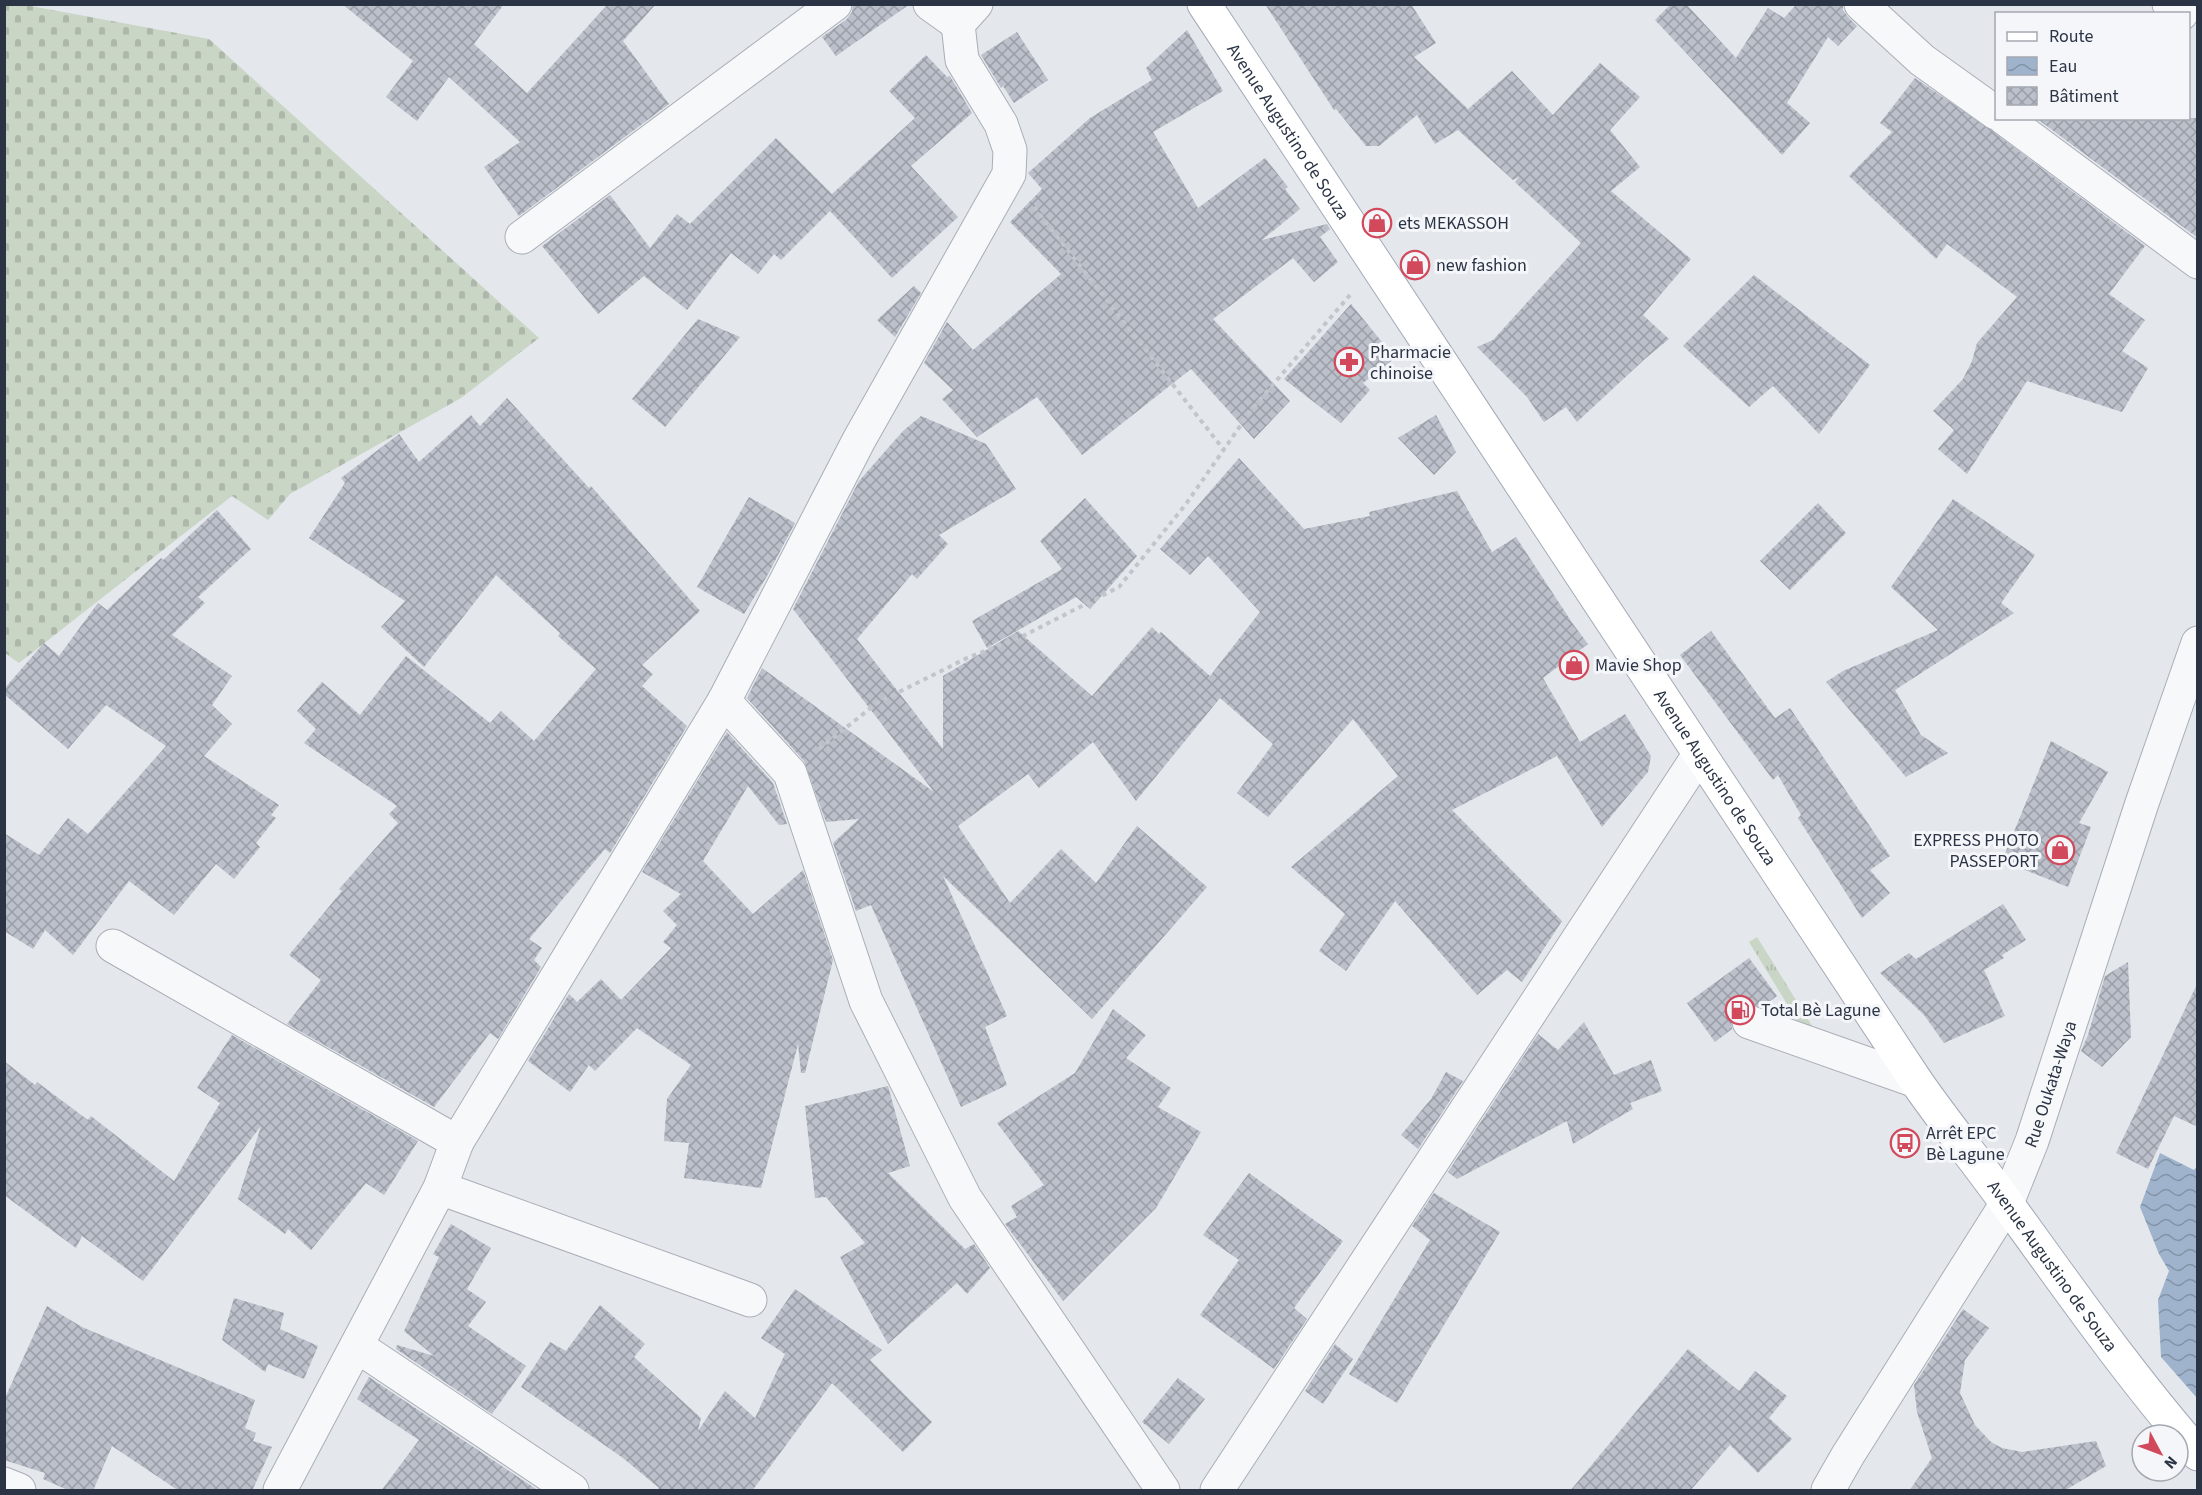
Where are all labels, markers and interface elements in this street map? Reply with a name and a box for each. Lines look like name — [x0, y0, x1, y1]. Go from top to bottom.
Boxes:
legend — [1995, 12, 2190, 120]
text: Route — [2049, 24, 2093, 49]
street label: Avenue Augustino de Souza — [1221, 39, 1356, 225]
text: Eau — [2049, 54, 2077, 79]
text: Bâtiment — [2049, 84, 2119, 109]
shop icon: ets MEKASSOH — [1361, 207, 1393, 239]
place label: ets MEKASSOH — [1398, 211, 1509, 236]
shop icon: new fashion — [1399, 249, 1431, 281]
place label: new fashion — [1436, 253, 1527, 278]
place label: Pharmacie chinoise — [1370, 340, 1451, 386]
pharmacy icon: Pharmacie chinoise — [1333, 346, 1365, 378]
shop icon: Mavie Shop — [1558, 649, 1590, 681]
place label: Mavie Shop — [1595, 653, 1682, 678]
street label: Avenue Augustino de Souza — [1648, 684, 1783, 870]
place label: EXPRESS PHOTO PASSEPORT — [1913, 828, 2039, 874]
shop icon: EXPRESS PHOTO PASSEPORT — [2044, 834, 2076, 866]
fuel station icon: Total Bè Lagune — [1724, 994, 1756, 1026]
place label: Total Bè Lagune — [1761, 998, 1881, 1023]
street label: Rue Oukata-Waya — [2018, 1017, 2083, 1151]
place label: Arrêt EPC Bè Lagune — [1926, 1121, 2005, 1167]
bus stop icon: Arrêt EPC Bè Lagune — [1889, 1127, 1921, 1159]
street label: Avenue Augustino de Souza — [1982, 1175, 2123, 1357]
north arrow — [2130, 1423, 2190, 1483]
text: N — [2159, 1451, 2182, 1473]

